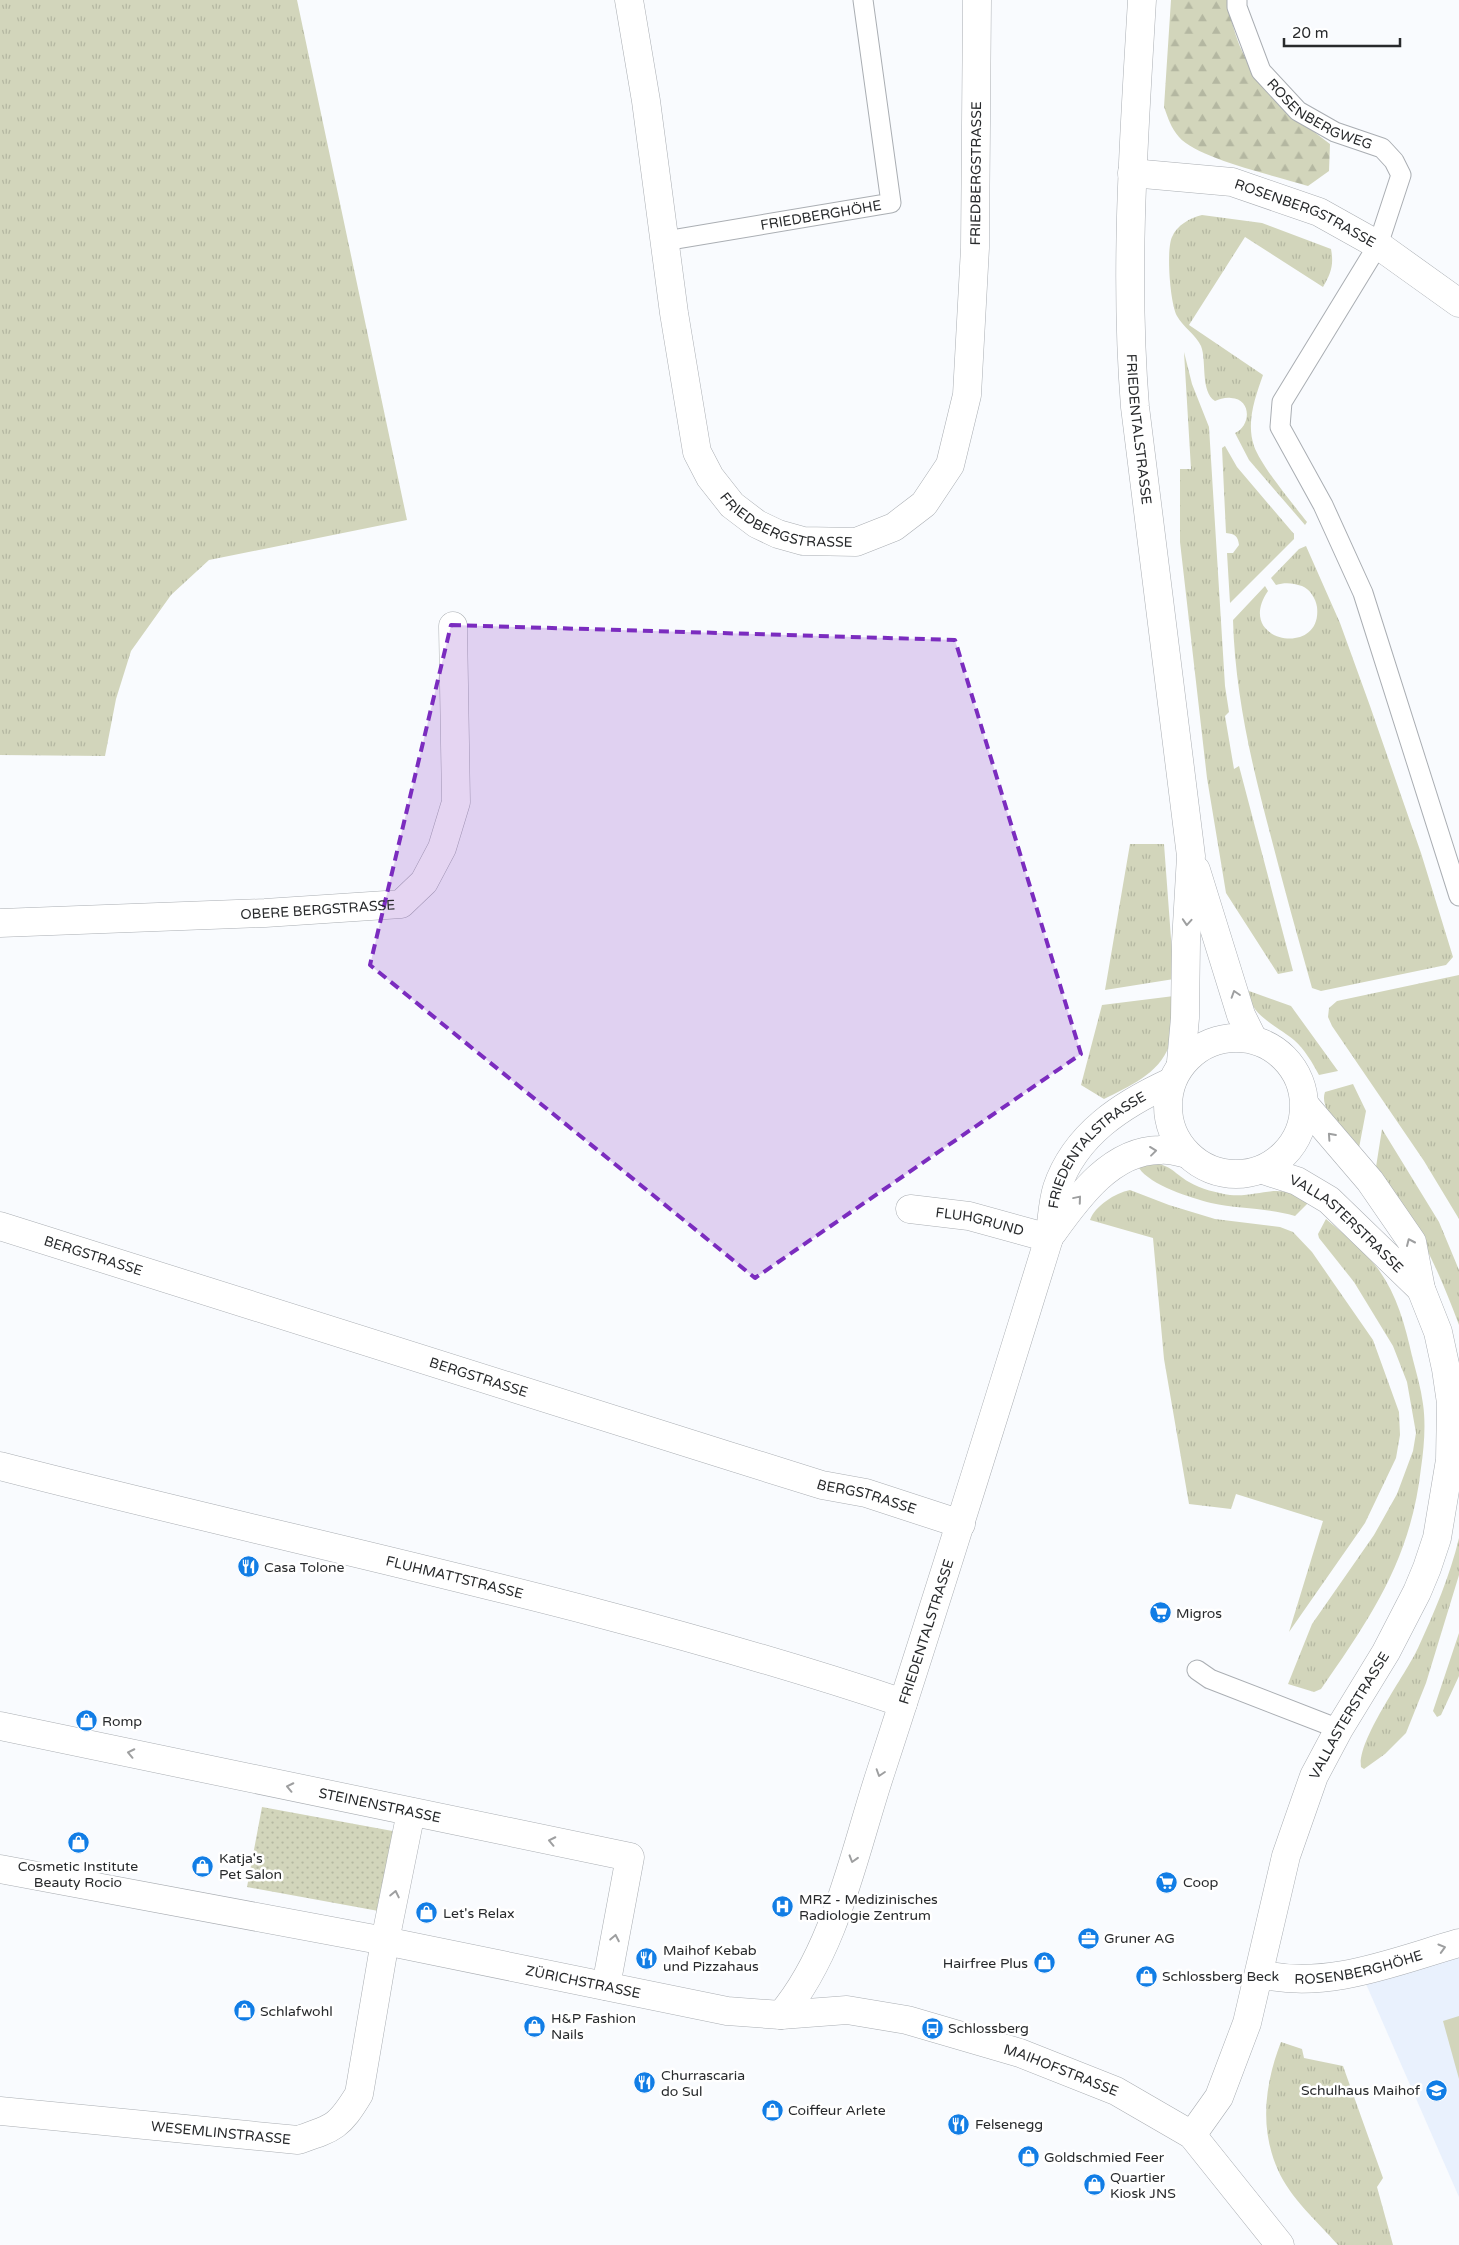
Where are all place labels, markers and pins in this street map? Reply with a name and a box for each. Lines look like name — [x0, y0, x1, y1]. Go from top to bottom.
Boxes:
restaurant icon: Casa Tolone — [236, 1555, 260, 1579]
place label: Casa Tolone — [264, 1559, 344, 1576]
supermarket icon: Migros — [1148, 1601, 1172, 1625]
place label: Migros — [1176, 1605, 1222, 1622]
shop icon: Romp — [74, 1709, 98, 1733]
place label: Romp — [102, 1713, 142, 1730]
shop icon: Cosmetic Institute Beauty Rocio — [66, 1831, 90, 1855]
place label: Katja's Pet Salon — [219, 1850, 282, 1883]
shop icon: Katja's Pet Salon — [191, 1854, 215, 1878]
place label: Cosmetic Institute Beauty Rocio — [18, 1858, 138, 1891]
supermarket icon: Coop — [1155, 1870, 1179, 1894]
place label: Coop — [1183, 1874, 1219, 1891]
place label: MRZ - Medizinisches Radiologie Zentrum — [799, 1891, 938, 1924]
hospital icon: MRZ - Medizinisches Radiologie Zentrum — [771, 1895, 795, 1919]
shop icon: Let's Relax — [415, 1901, 439, 1925]
place label: Let's Relax — [443, 1905, 515, 1922]
office icon: Gruner AG — [1076, 1926, 1100, 1950]
place label: Gruner AG — [1104, 1930, 1175, 1947]
place label: Maihof Kebab und Pizzahaus — [663, 1942, 759, 1975]
restaurant icon: Maihof Kebab und Pizzahaus — [635, 1946, 659, 1970]
shop icon: Hairfree Plus — [1032, 1951, 1056, 1975]
place label: Hairfree Plus — [943, 1955, 1028, 1972]
shop icon: Schlossberg Beck — [1134, 1964, 1158, 1988]
place label: Schlossberg Beck — [1162, 1968, 1279, 1985]
shop icon: Schlafwohl — [232, 1999, 256, 2023]
place label: Schlafwohl — [260, 2003, 333, 2020]
place label: H&P Fashion Nails — [551, 2010, 636, 2043]
shop icon: H&P Fashion Nails — [523, 2014, 547, 2038]
bus stop icon: Schlossberg — [920, 2016, 944, 2040]
place label: Schlossberg — [948, 2020, 1029, 2037]
place label: Churrascaria do Sul — [661, 2067, 745, 2100]
restaurant icon: Churrascaria do Sul — [633, 2071, 657, 2095]
school or university icon: Schulhaus Maihof — [1424, 2078, 1448, 2102]
place label: Schulhaus Maihof — [1301, 2082, 1421, 2099]
shop icon: Coiffeur Arlete — [760, 2098, 784, 2122]
place label: Coiffeur Arlete — [788, 2102, 886, 2119]
restaurant icon: Felsenegg — [947, 2112, 971, 2136]
place label: Felsenegg — [975, 2116, 1043, 2133]
shop icon: Goldschmied Feer — [1016, 2145, 1040, 2169]
place label: Goldschmied Feer — [1044, 2149, 1165, 2166]
place label: Quartier Kiosk JNS — [1110, 2169, 1176, 2202]
shop icon: Quartier Kiosk JNS — [1082, 2173, 1106, 2197]

